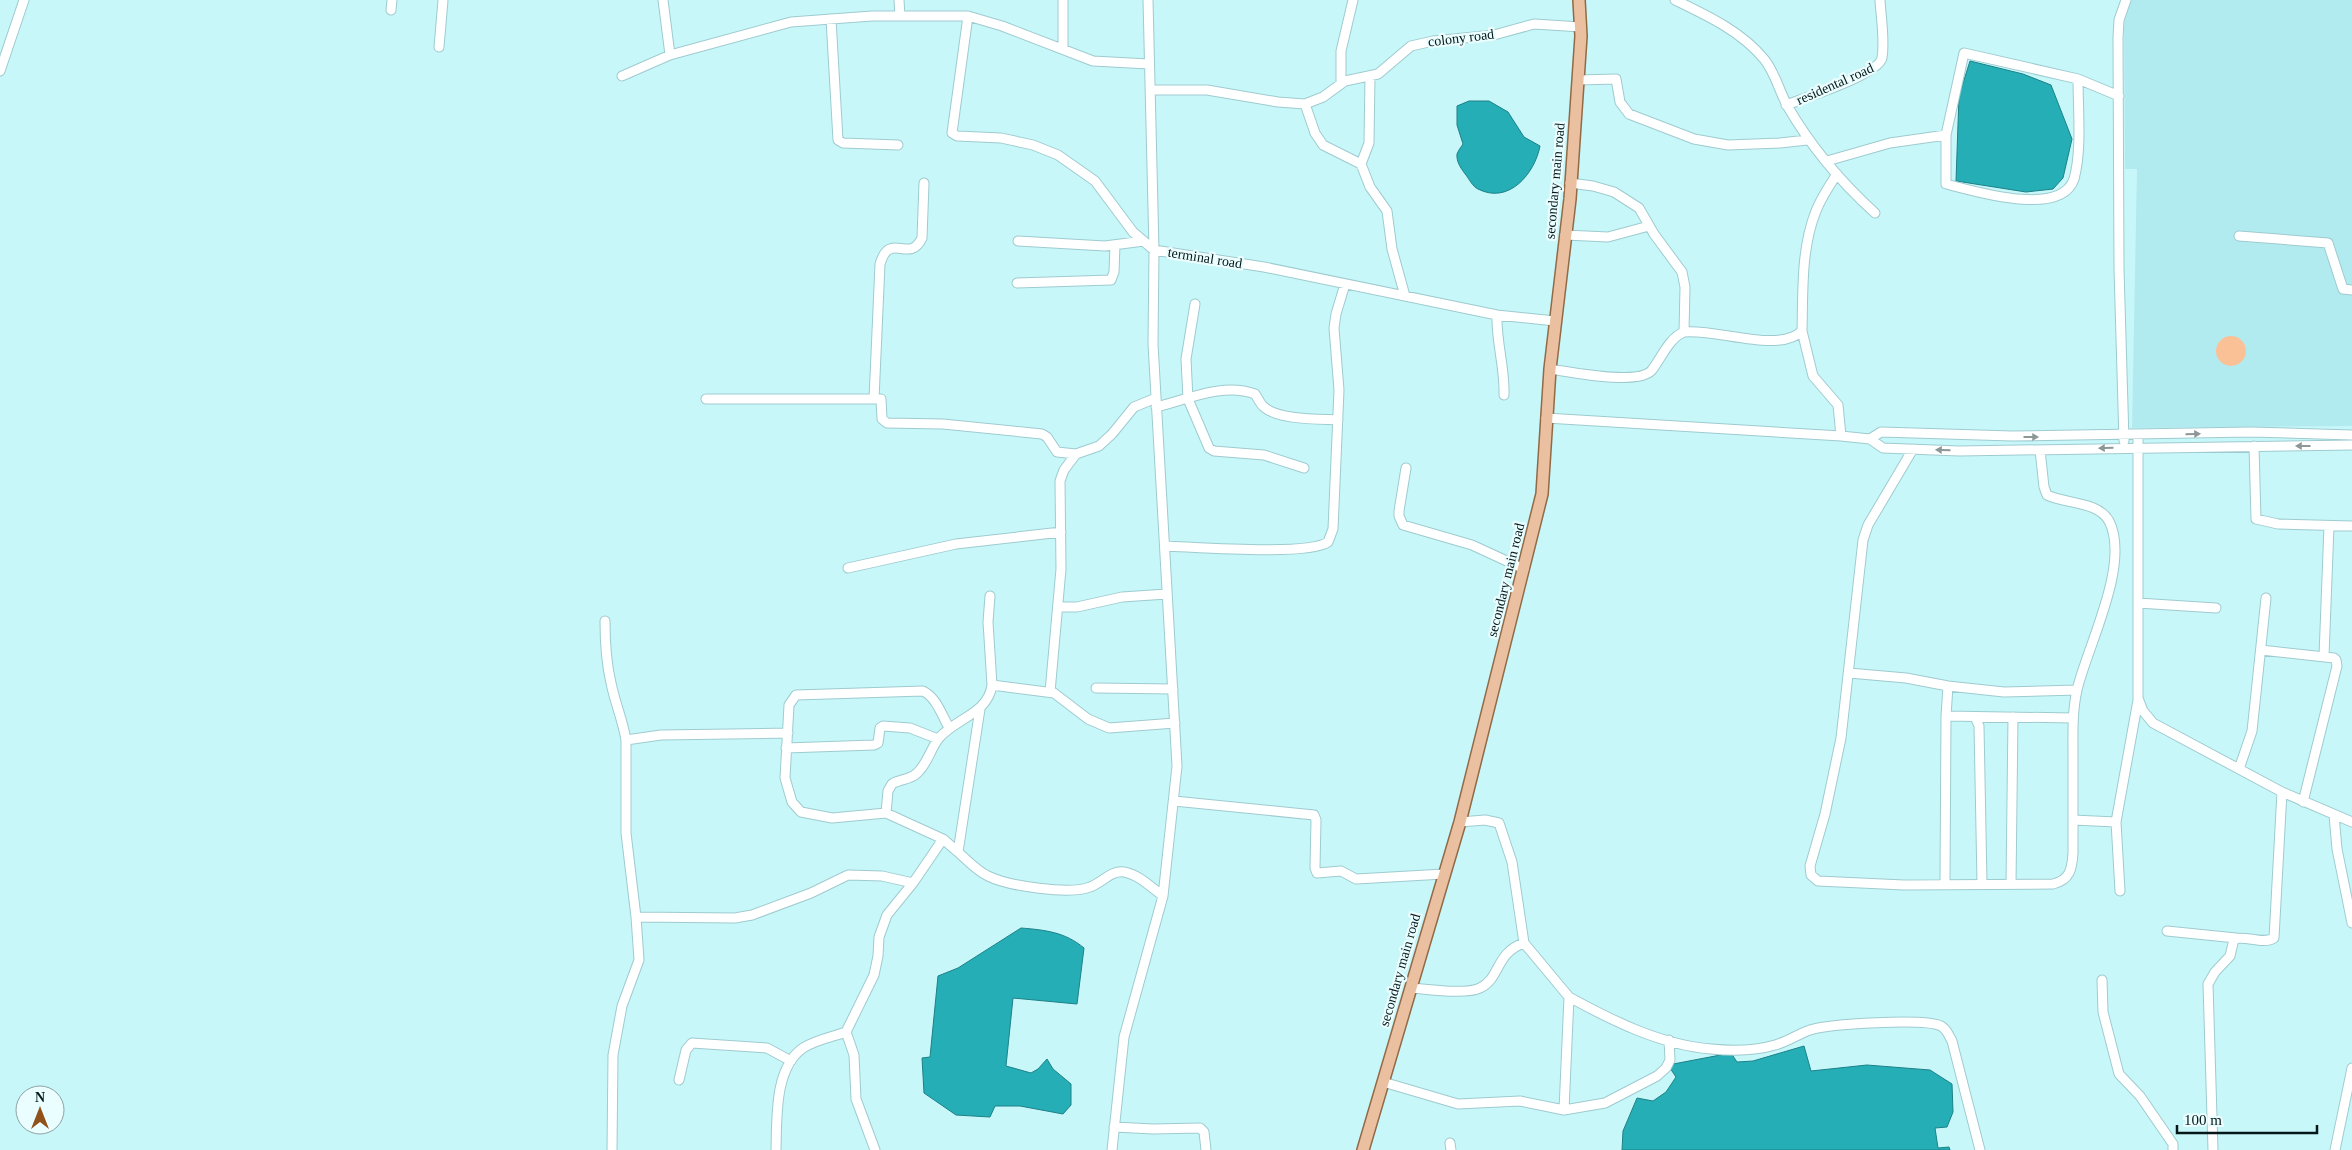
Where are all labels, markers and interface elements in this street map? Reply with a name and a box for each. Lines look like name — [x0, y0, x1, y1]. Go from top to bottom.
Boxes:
street label: colony road — [1427, 27, 1495, 49]
street label: residental road — [1794, 60, 1876, 108]
street label: secondary main road — [1542, 122, 1568, 240]
street label: terminal road — [1167, 245, 1243, 271]
one-way arrow — [2185, 430, 2201, 438]
one-way arrow — [2023, 433, 2039, 441]
one-way arrow — [2295, 442, 2311, 450]
one-way arrow — [2098, 444, 2114, 452]
one-way arrow — [1935, 446, 1951, 454]
street label: secondary main road — [1485, 522, 1527, 638]
street label: secondary main road — [1377, 912, 1423, 1028]
north arrow — [15, 1085, 65, 1135]
text: N — [35, 1090, 45, 1105]
scale bar — [2177, 1102, 2317, 1134]
text: 100 m — [2184, 1112, 2222, 1128]

